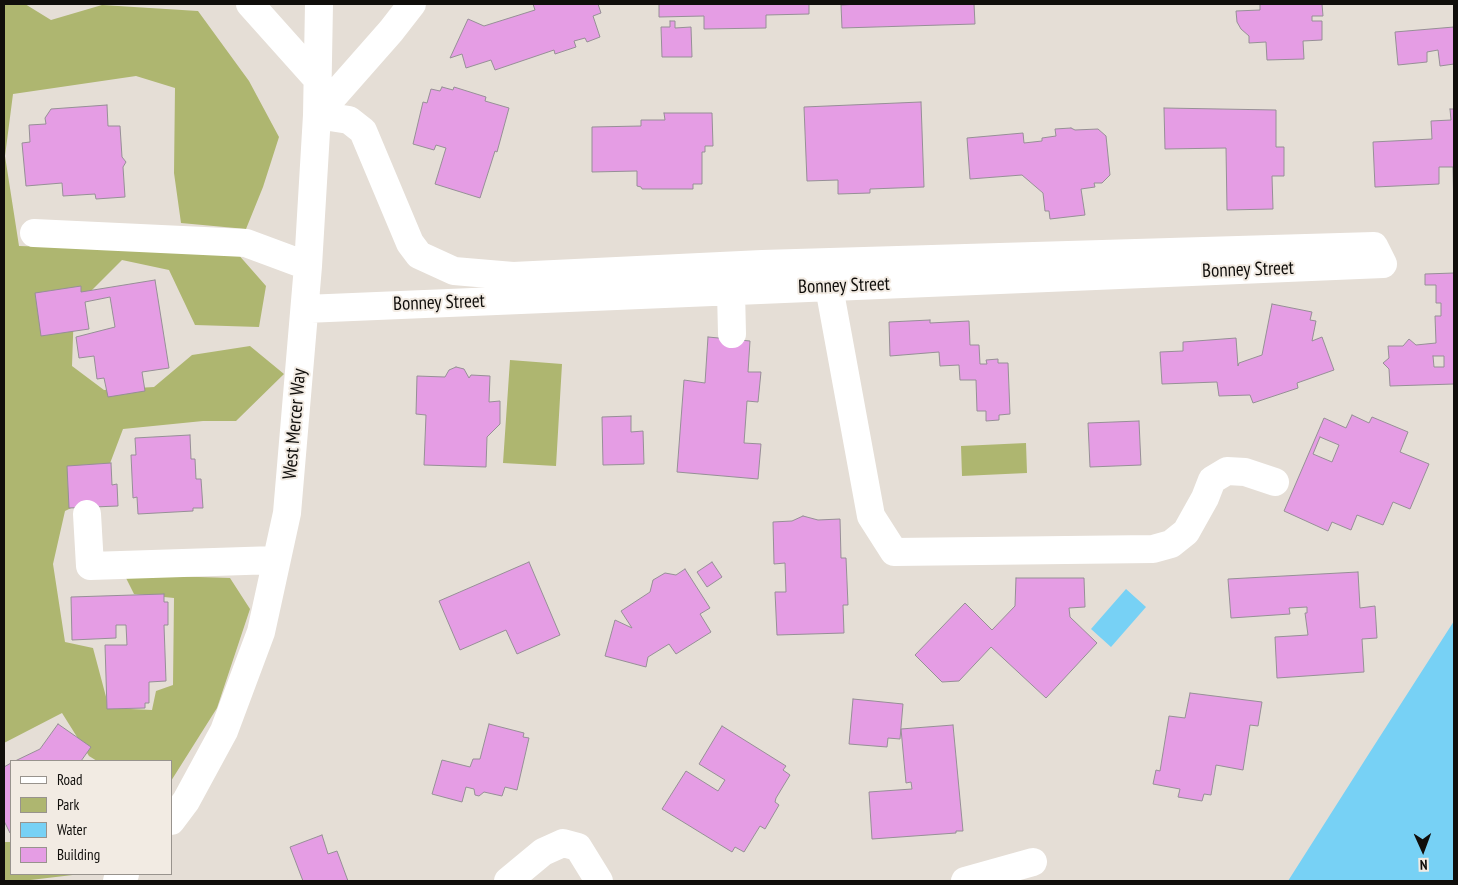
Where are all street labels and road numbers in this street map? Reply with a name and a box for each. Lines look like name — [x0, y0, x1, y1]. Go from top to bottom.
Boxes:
street label: Bonney Street — [1202, 257, 1294, 283]
street label: Bonney Street — [798, 273, 890, 299]
street label: Bonney Street — [393, 290, 485, 316]
street label: West Mercer Way — [279, 368, 311, 480]

